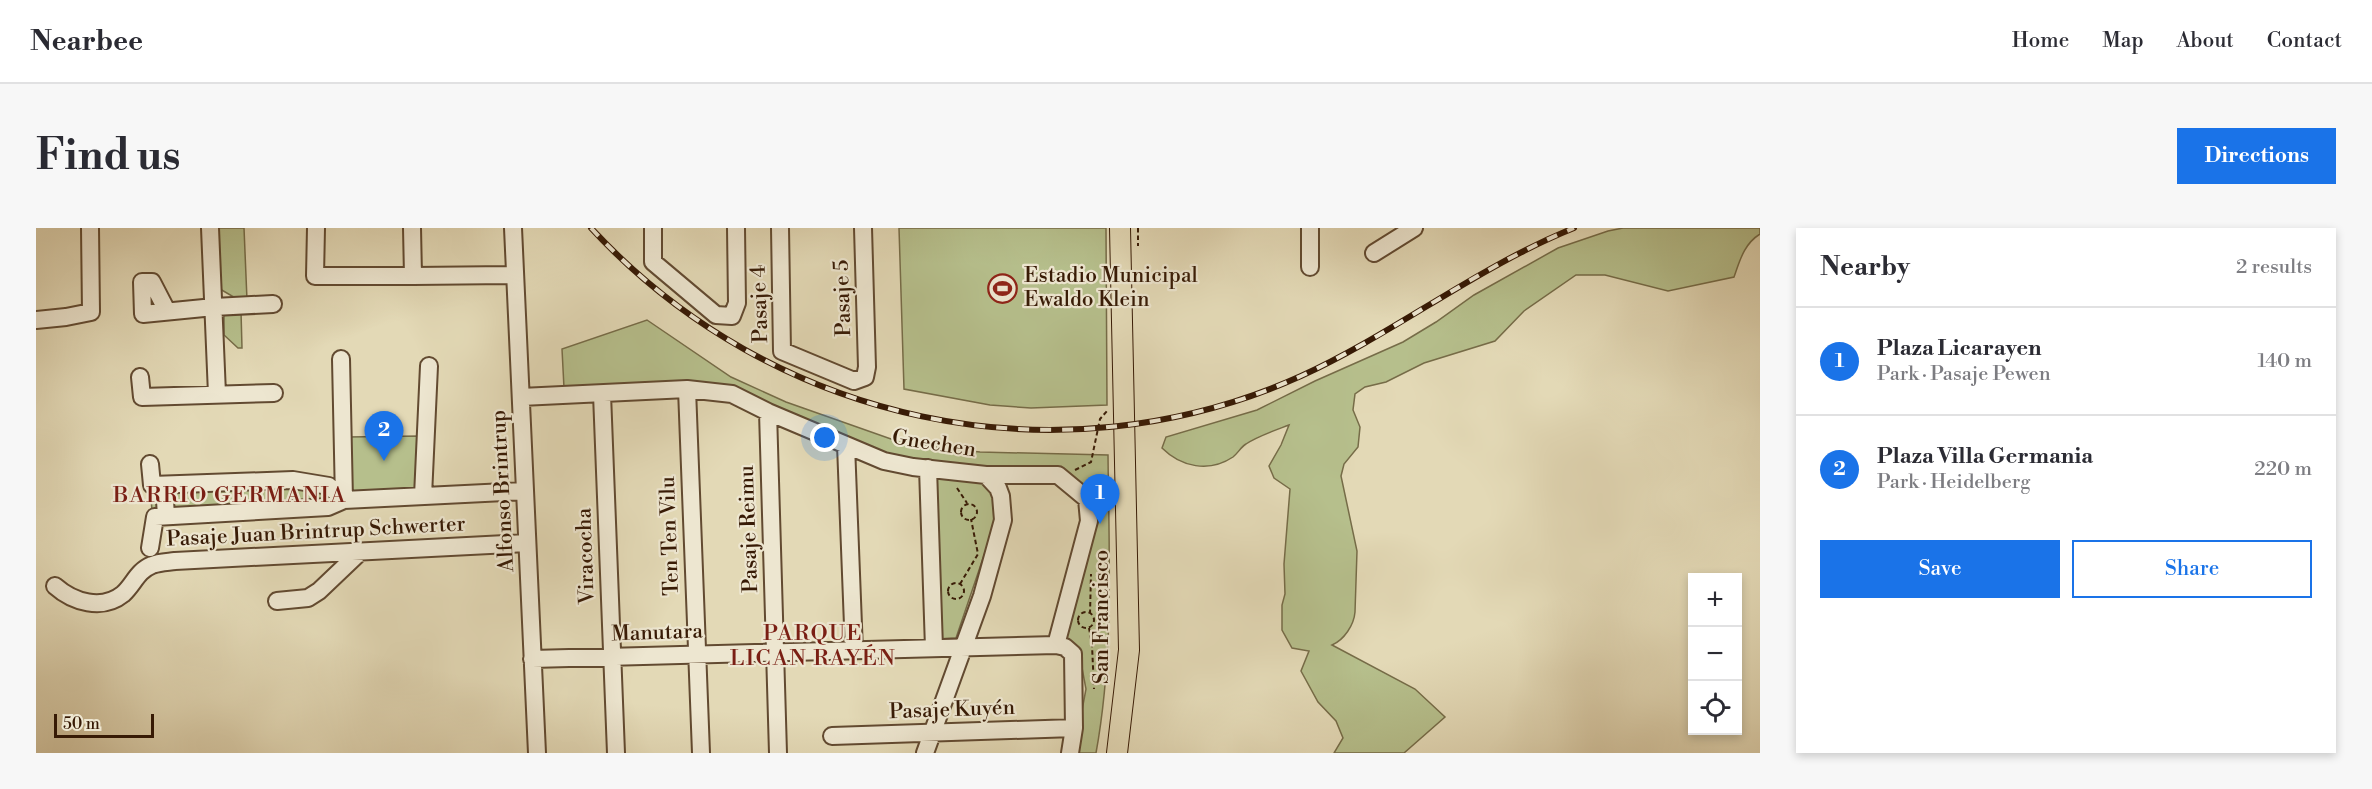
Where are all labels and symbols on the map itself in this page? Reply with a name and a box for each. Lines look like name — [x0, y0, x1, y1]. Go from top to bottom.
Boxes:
street label: Pasaje 5 — [829, 259, 857, 337]
place label: Estadio Municipal Ewaldo Klein — [1024, 263, 1198, 313]
street label: Pasaje 4 — [746, 265, 774, 343]
sports icon: Estadio Municipal Ewaldo Klein — [987, 272, 1019, 304]
street label: Alfonso Brintrup — [486, 409, 520, 574]
pin: 2 — [364, 412, 404, 461]
your location — [810, 423, 839, 452]
street label: Gnechen — [890, 425, 978, 464]
street label: Pasaje Reimu — [734, 465, 764, 593]
pin: 1 — [1080, 474, 1120, 524]
street label: Ten Ten Vilu — [655, 476, 685, 596]
district label: BARRIO GERMANIA — [112, 482, 347, 509]
street label: Viracocha — [571, 507, 601, 606]
street label: Pasaje Juan Brintrup Schwerter — [166, 511, 466, 553]
street label: San Francisco — [1089, 550, 1115, 684]
street label: Manutara — [611, 618, 704, 648]
district label: PARQUE LICAN RAYÉN — [730, 620, 896, 672]
street label: Pasaje Kuyén — [889, 695, 1016, 725]
scale bar — [54, 711, 154, 738]

